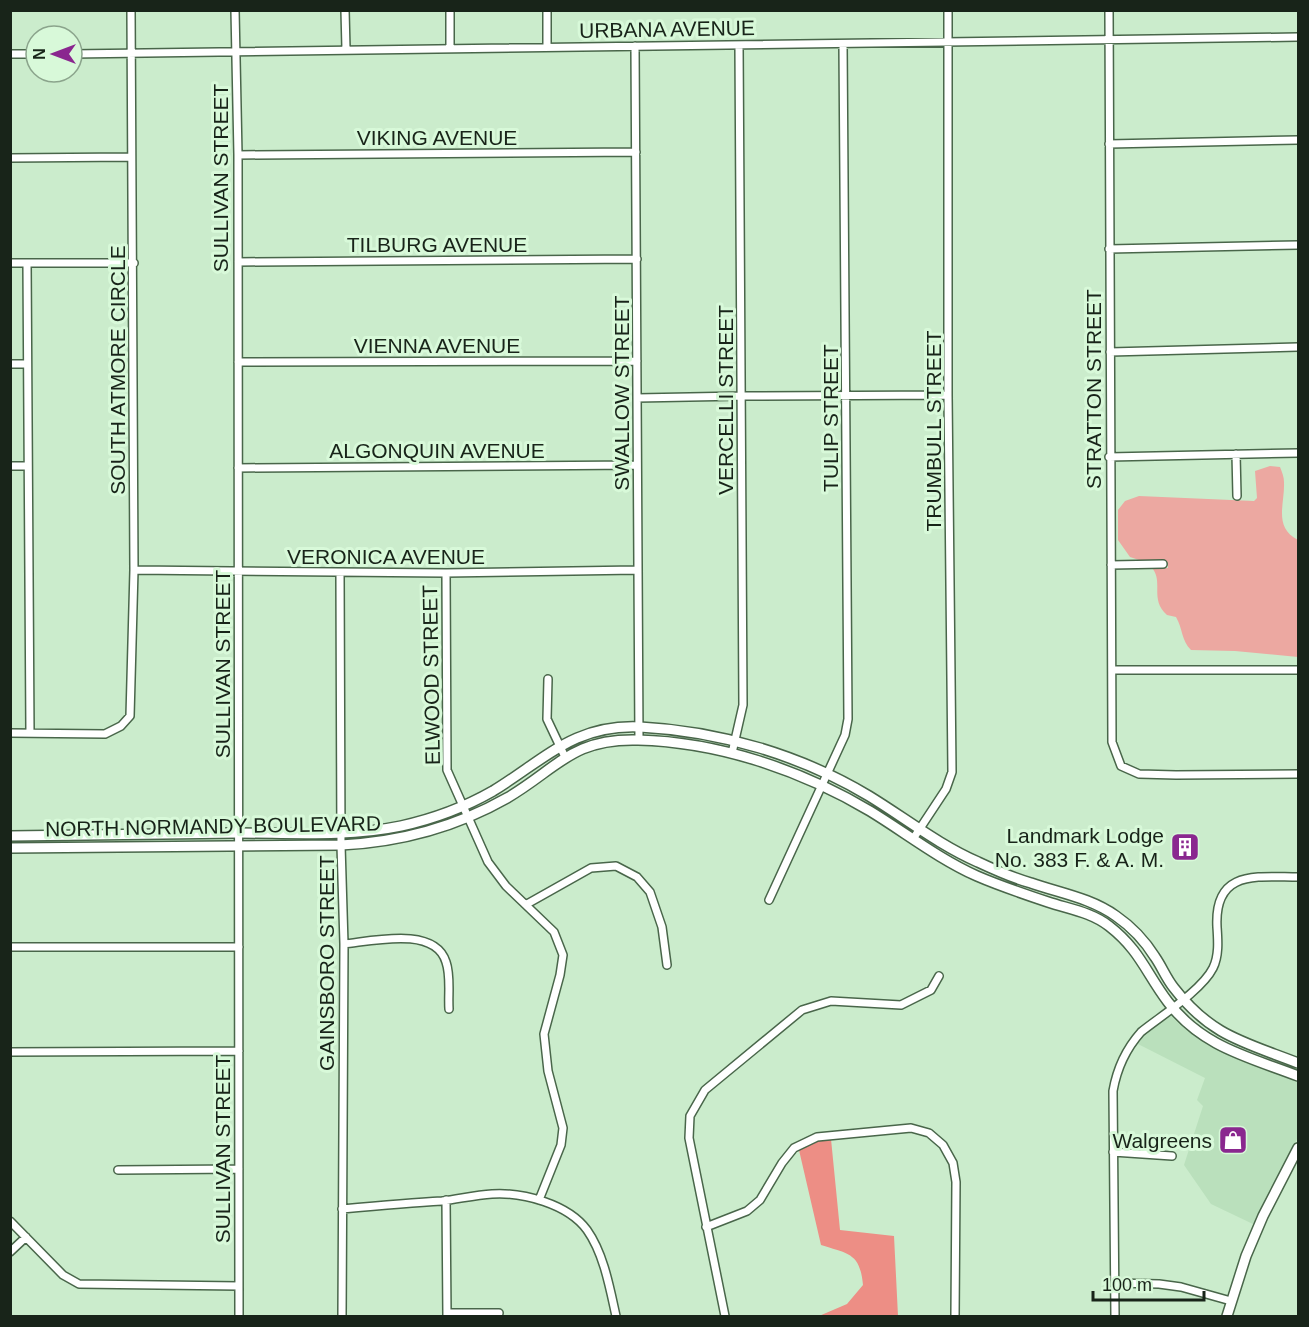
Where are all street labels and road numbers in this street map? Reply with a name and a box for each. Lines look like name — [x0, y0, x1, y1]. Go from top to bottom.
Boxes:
street label: URBANA AVENUE — [579, 16, 755, 42]
street label: SULLIVAN STREET — [209, 84, 232, 272]
street label: VIKING AVENUE — [357, 126, 517, 149]
street label: TILBURG AVENUE — [347, 233, 527, 256]
street label: SOUTH ATMORE CIRCLE — [106, 245, 129, 495]
street label: STRATTON STREET — [1082, 289, 1105, 489]
street label: SWALLOW STREET — [610, 295, 633, 491]
street label: VERCELLI STREET — [714, 305, 737, 495]
street label: TRUMBULL STREET — [922, 330, 945, 532]
street label: VIENNA AVENUE — [354, 334, 520, 357]
street label: TULIP STREET — [819, 344, 842, 492]
street label: ALGONQUIN AVENUE — [329, 439, 545, 462]
street label: VERONICA AVENUE — [287, 545, 485, 568]
street label: SULLIVAN STREET — [211, 570, 234, 758]
street label: ELWOOD STREET — [418, 584, 444, 765]
street label: NORTH NORMANDY BOULEVARD — [45, 812, 381, 840]
street label: GAINSBORO STREET — [315, 855, 338, 1071]
street label: SULLIVAN STREET — [211, 1055, 234, 1243]

